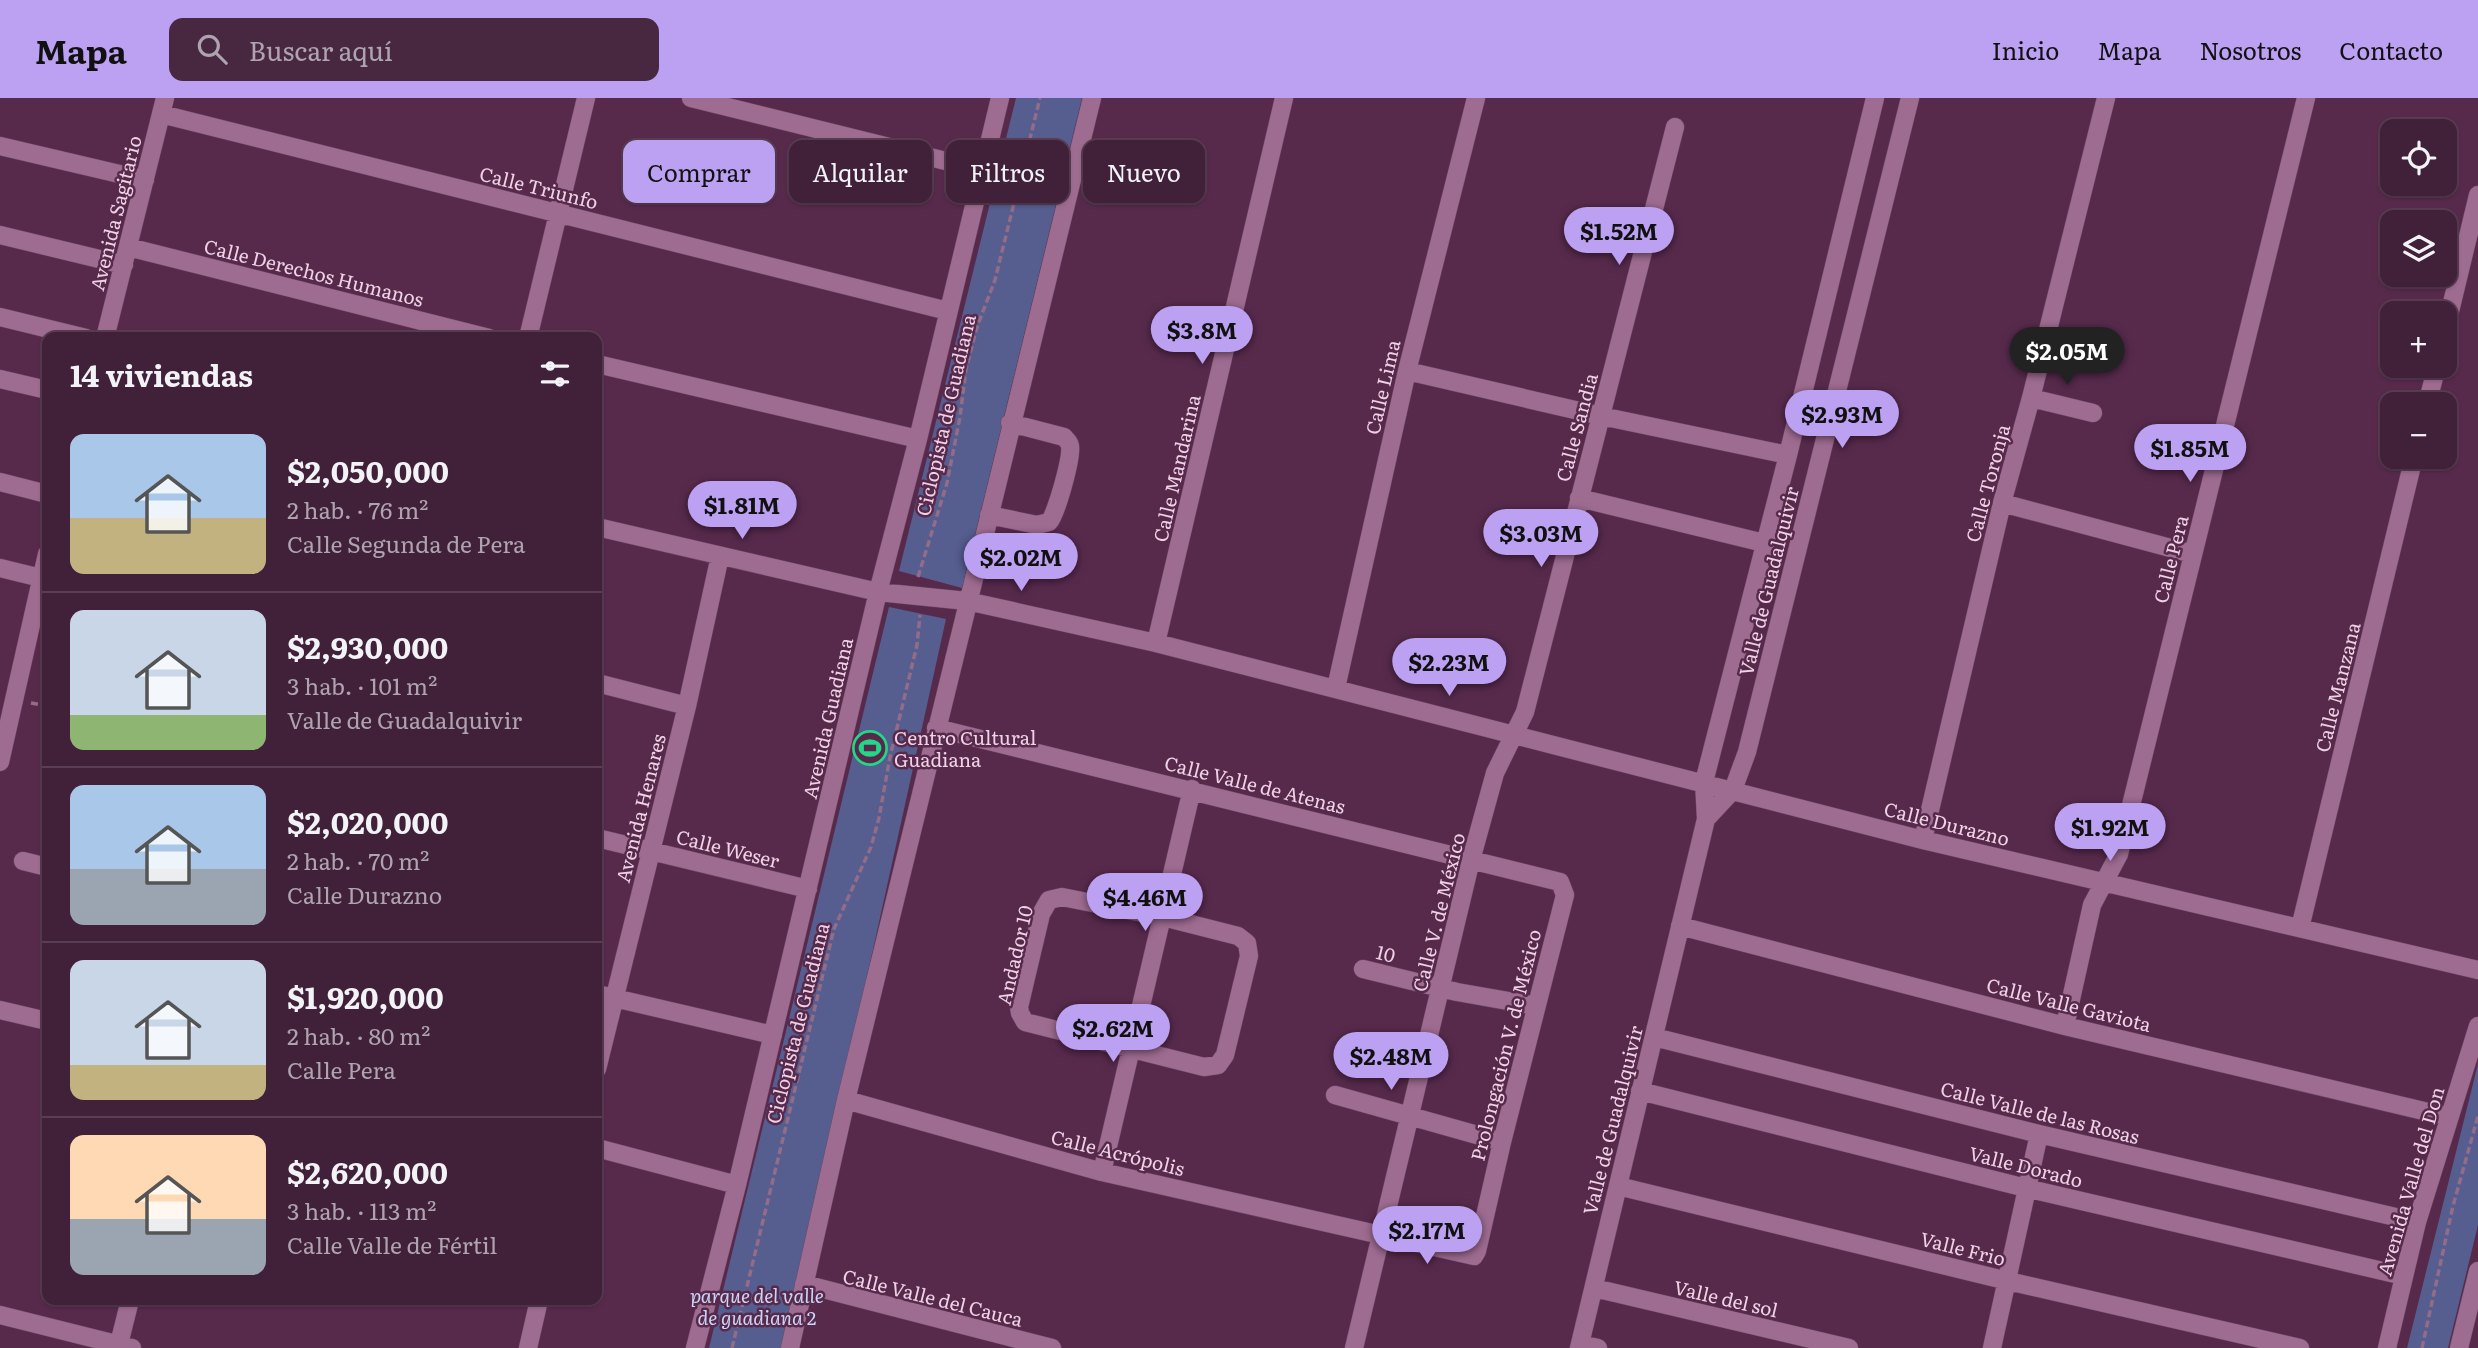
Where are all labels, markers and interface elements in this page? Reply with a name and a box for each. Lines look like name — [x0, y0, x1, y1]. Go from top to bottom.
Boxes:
search box — [169, 18, 659, 81]
text: Mapa — [35, 25, 127, 74]
icon: search — [193, 30, 231, 68]
text: Buscar aquí — [249, 30, 393, 69]
text: Inicio — [1992, 32, 2059, 67]
text: Mapa — [2097, 32, 2161, 67]
text: Nosotros — [2199, 32, 2301, 67]
text: Contacto — [2339, 32, 2443, 67]
map controls — [2380, 119, 2457, 469]
button: locate — [2380, 119, 2457, 196]
street label: Avenida Sagitario — [82, 132, 148, 294]
chip: Comprar — [623, 140, 775, 203]
chip: Alquilar — [789, 140, 932, 203]
chip: Filtros — [946, 140, 1069, 203]
chip: Nuevo — [1083, 140, 1205, 203]
street label: Calle Triunfo — [477, 159, 601, 215]
pin: $1.52M — [1562, 208, 1676, 267]
button: layers — [2380, 210, 2457, 287]
text: $1.52M — [1580, 213, 1658, 247]
street label: Calle Derechos Humanos — [201, 231, 427, 313]
button: + — [2380, 301, 2457, 378]
pin: $3.8M — [1153, 306, 1251, 366]
street label: Ciclopista de Guadiana — [908, 311, 982, 519]
text: $3.8M — [1167, 312, 1237, 346]
pin: $2.05M — [2010, 328, 2124, 387]
text: $2.05M — [2026, 333, 2108, 367]
street label: Calle Lima — [1357, 336, 1407, 437]
text: 14 viviendas — [70, 352, 253, 396]
icon: filters — [536, 355, 574, 393]
street label: Calle Sandia — [1548, 369, 1604, 484]
pin: $2.93M — [1785, 390, 1899, 450]
street label: Calle Mandarina — [1145, 391, 1207, 544]
button: − — [2380, 392, 2457, 469]
text: $2.93M — [1801, 396, 1883, 430]
street label: Calle Toronja — [1958, 420, 2016, 545]
pin: $1.85M — [2133, 424, 2247, 484]
text: $1.85M — [2150, 430, 2230, 464]
text: $2,050,000 — [287, 448, 449, 492]
icon: home — [126, 462, 210, 546]
pin: $1.81M — [685, 482, 799, 541]
street label: Valle de Guadalquivir — [1731, 483, 1805, 679]
text: $1.81M — [704, 487, 780, 521]
text: 2 hab. · 76 m² — [287, 492, 429, 526]
pin: $3.03M — [1484, 510, 1598, 569]
street label: Calle Pera — [2146, 511, 2195, 606]
text: $3.03M — [1499, 515, 1583, 549]
text: Calle Segunda de Pera — [287, 526, 525, 560]
pin: $2.02M — [964, 533, 1078, 593]
text: $2.02M — [980, 539, 1062, 573]
street label: Calle Manzana — [2307, 618, 2367, 755]
text: $2,930,000 — [287, 624, 448, 668]
street label: Avenida Guadiana — [795, 634, 859, 801]
icon: home — [126, 638, 210, 722]
pin: $2.23M — [1392, 638, 1506, 698]
text: $2.23M — [1408, 644, 1490, 678]
text: 3 hab. · 101 m² — [287, 668, 437, 702]
text: Valle de Guadalquivir — [287, 702, 522, 736]
place label: Centro Cultural Guadiana — [894, 723, 1036, 773]
sports icon: Centro Cultural Guadiana — [851, 729, 889, 767]
street label: Avenida Henares — [608, 730, 672, 885]
street label: Calle Valle de Atenas — [1162, 748, 1349, 820]
street label: Calle Durazno — [1881, 794, 2013, 852]
text: $2,020,000 — [287, 799, 449, 843]
pin: $1.92M — [2053, 804, 2167, 863]
text: $1.92M — [2071, 809, 2149, 843]
icon: home — [126, 813, 210, 897]
street label: Calle Weser — [673, 822, 783, 874]
street label: Calle V. de México — [1405, 830, 1471, 994]
text: 2 hab. · 70 m² — [287, 843, 429, 877]
pin: $4.46M — [1088, 874, 1202, 933]
text: Calle Durazno — [287, 877, 442, 911]
text: $4.46M — [1103, 879, 1187, 913]
street label: Andador 10 — [989, 902, 1039, 1008]
street label: Ciclopista de Guadiana — [758, 919, 836, 1127]
street label: Prolongación V. de México — [1463, 926, 1547, 1164]
street label: 10 — [1374, 937, 1398, 969]
street label: Calle Valle Gaviota — [1984, 970, 2155, 1038]
text: $1,920,000 — [287, 974, 444, 1018]
icon: home — [126, 988, 210, 1072]
pin: $2.62M — [1056, 1004, 1170, 1064]
text: $2.62M — [1072, 1010, 1154, 1044]
text: 2 hab. · 80 m² — [287, 1018, 430, 1052]
street label: Valle de Guadalquivir — [1575, 1022, 1649, 1218]
pin: $2.48M — [1334, 1032, 1448, 1092]
text: $2.48M — [1349, 1038, 1433, 1072]
text: Calle Pera — [287, 1052, 396, 1086]
street label: Calle Valle de las Rosas — [1938, 1074, 2143, 1150]
street label: Avenida Valle del Don — [2370, 1083, 2450, 1279]
street label: Calle Acrópolis — [1048, 1122, 1188, 1182]
street label: Valle Dorado — [1966, 1138, 2086, 1194]
text: $2,620,000 — [287, 1149, 448, 1193]
icon: home — [126, 1163, 210, 1247]
text: 3 hab. · 113 m² — [287, 1193, 436, 1227]
pin: $2.17M — [1370, 1206, 1484, 1266]
text: $2.17M — [1388, 1212, 1466, 1246]
street label: Valle Frio — [1917, 1224, 2009, 1272]
text: Calle Valle de Fértil — [287, 1227, 497, 1261]
street label: Calle Valle del Cauca — [840, 1261, 1027, 1333]
street label: Valle del sol — [1671, 1272, 1781, 1324]
park label: parque del valle de guadiana 2 — [690, 1281, 824, 1331]

